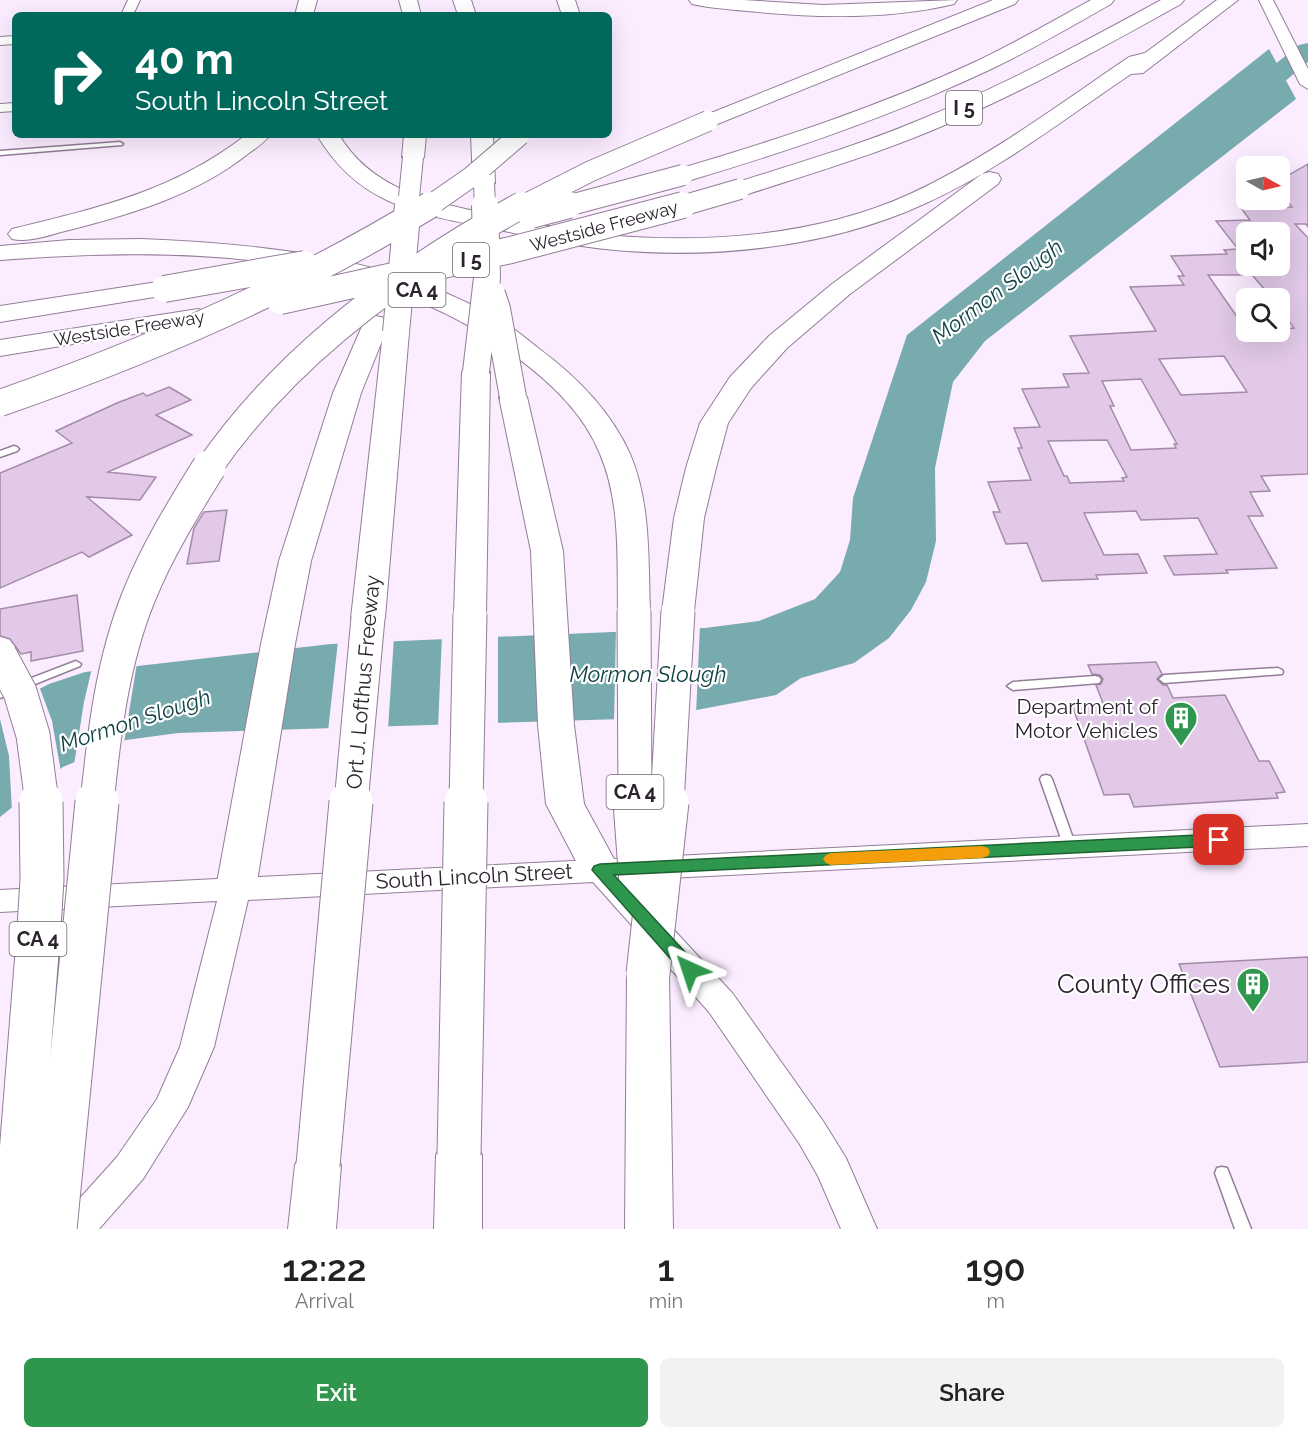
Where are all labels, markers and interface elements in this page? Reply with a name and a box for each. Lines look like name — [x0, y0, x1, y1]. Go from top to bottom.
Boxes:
text: 40 m — [135, 35, 234, 84]
icon: right — [36, 36, 114, 114]
text: South Lincoln Street — [135, 85, 388, 116]
road number: I 5 — [946, 91, 982, 125]
north arrow — [1236, 156, 1290, 210]
map controls — [1236, 156, 1290, 342]
street label: Westside Freeway — [528, 196, 681, 256]
button: sound — [1236, 222, 1290, 276]
water label: Mormon Slough — [926, 233, 1068, 349]
road number: I 5 — [453, 243, 489, 277]
road number: CA 4 — [388, 273, 446, 307]
button: search — [1236, 288, 1290, 342]
street label: Westside Freeway — [52, 306, 206, 350]
street label: Ort J. Lofthus Freeway — [341, 574, 385, 790]
water label: Mormon Slough — [569, 661, 727, 687]
water label: Mormon Slough — [56, 683, 214, 757]
place label: Department of Motor Vehicles — [1015, 694, 1159, 743]
building icon: Department of Motor Vehicles — [1163, 700, 1199, 747]
road number: CA 4 — [606, 775, 664, 809]
pin — [1193, 814, 1244, 865]
icon: arrive — [1202, 823, 1235, 856]
street label: South Lincoln Street — [375, 858, 573, 894]
road number: CA 4 — [9, 922, 66, 956]
position arrow — [658, 938, 722, 1002]
building icon: County Offices — [1235, 966, 1271, 1013]
place label: County Offices — [1057, 969, 1230, 999]
text: 12:22 — [282, 1247, 367, 1289]
text: 1 — [658, 1247, 674, 1289]
text: 190 — [965, 1247, 1026, 1289]
text: Arrival — [295, 1289, 354, 1313]
text: min — [649, 1289, 683, 1313]
text: m — [986, 1289, 1005, 1313]
button: Exit — [24, 1358, 648, 1427]
button: Share — [660, 1358, 1284, 1427]

